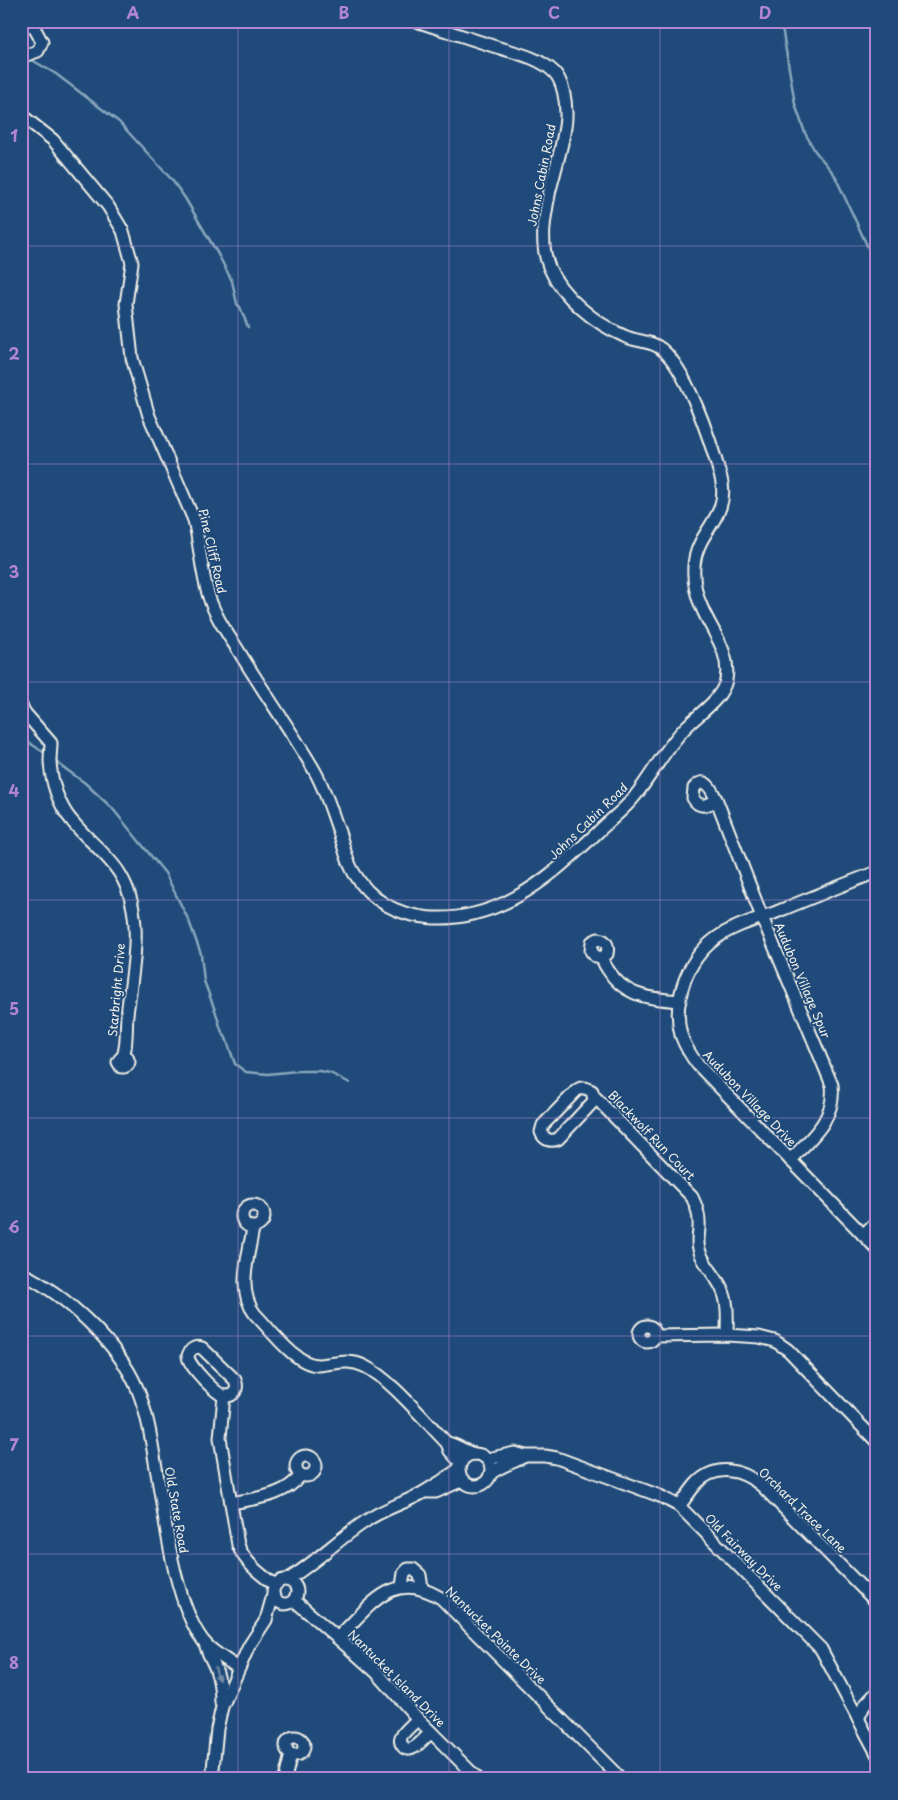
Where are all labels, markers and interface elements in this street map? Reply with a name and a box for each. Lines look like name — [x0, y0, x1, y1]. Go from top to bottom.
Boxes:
text: A — [127, 0, 140, 24]
text: B — [339, 0, 350, 24]
text: C — [548, 0, 560, 24]
text: D — [759, 0, 771, 24]
street label: Johns Cabin Road — [522, 122, 560, 228]
text: 1 — [10, 123, 18, 147]
text: 2 — [8, 341, 20, 365]
street label: Pine Cliff Road — [195, 507, 231, 595]
text: 3 — [9, 559, 19, 583]
text: 4 — [9, 778, 20, 802]
street label: Johns Cabin Road — [544, 778, 632, 864]
street label: Audubon Village Spur — [770, 919, 836, 1041]
street label: Starbright Drive — [103, 942, 129, 1038]
text: 5 — [9, 996, 19, 1020]
street label: Audubon Village Drive — [699, 1046, 801, 1150]
street label: Blackwolf Run Court — [604, 1086, 700, 1184]
text: 6 — [8, 1214, 20, 1238]
text: 7 — [9, 1432, 19, 1456]
street label: Orchard Trace Lane — [755, 1463, 851, 1557]
street label: Old State Road — [161, 1465, 193, 1555]
street label: Old Fairway Drive — [701, 1509, 787, 1595]
street label: Nantucket Pointe Drive — [442, 1582, 550, 1688]
street label: Nantucket Island Drive — [344, 1625, 450, 1731]
text: 8 — [9, 1650, 19, 1674]
one-way arrow — [213, 1666, 221, 1682]

